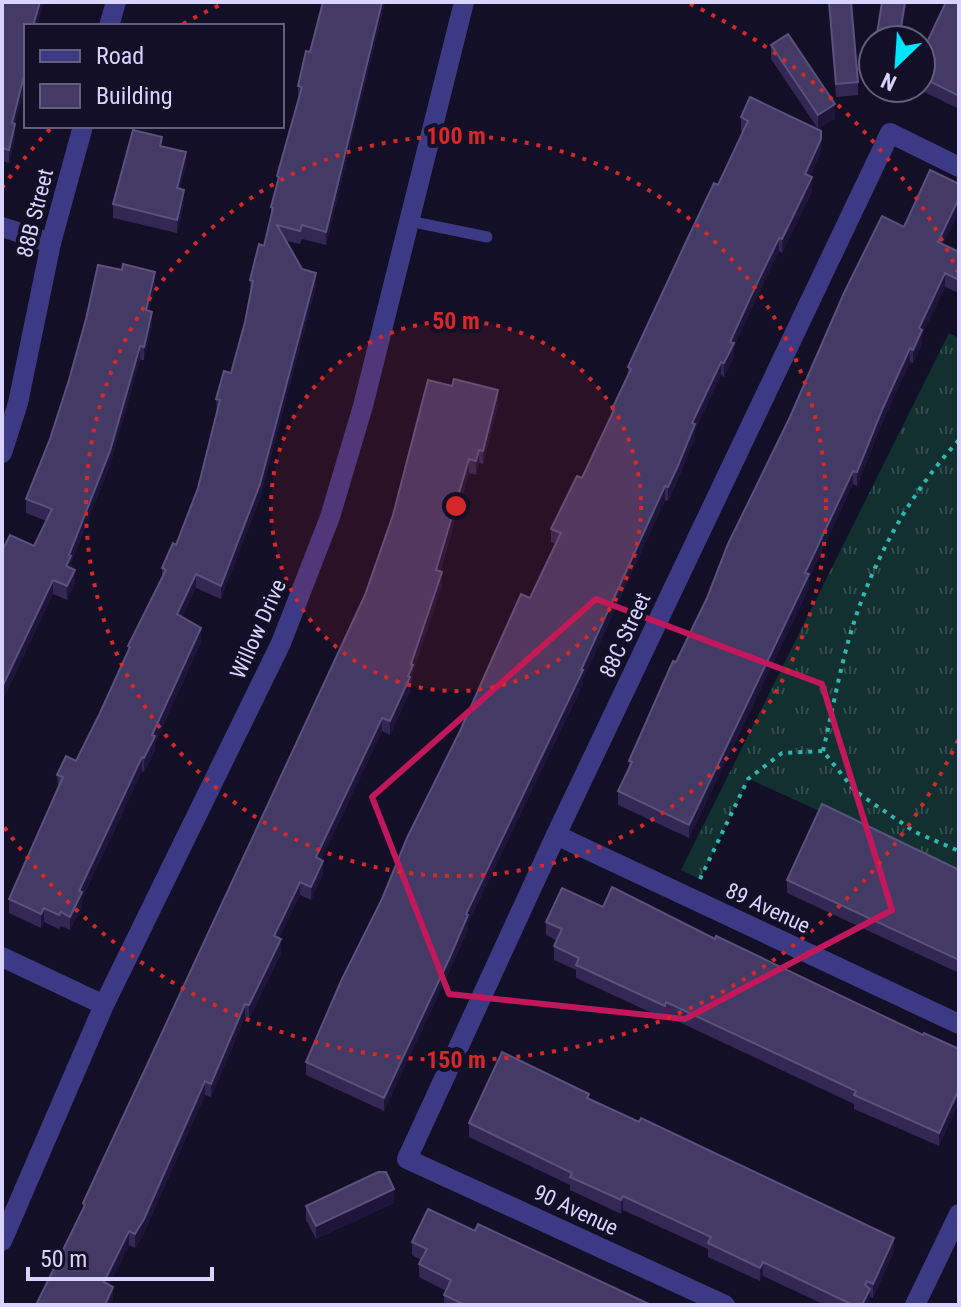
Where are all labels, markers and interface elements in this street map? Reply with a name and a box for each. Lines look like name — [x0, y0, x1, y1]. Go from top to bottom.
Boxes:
legend — [24, 24, 284, 128]
north arrow — [857, 24, 937, 104]
text: Road — [96, 42, 144, 70]
text: N — [877, 67, 900, 96]
text: Building — [96, 82, 173, 110]
text: 100 m — [426, 122, 486, 150]
street label: 88B Street — [12, 166, 58, 260]
text: 50 m — [432, 307, 480, 335]
centre of rings — [442, 492, 470, 520]
street label: Willow Drive — [225, 575, 291, 683]
street label: 88C Street — [594, 589, 656, 681]
street label: 89 Avenue — [722, 878, 814, 938]
text: 150 m — [426, 1046, 486, 1074]
street label: 90 Avenue — [530, 1180, 622, 1240]
scale bar — [28, 1231, 212, 1281]
text: 50 m — [40, 1245, 87, 1273]

